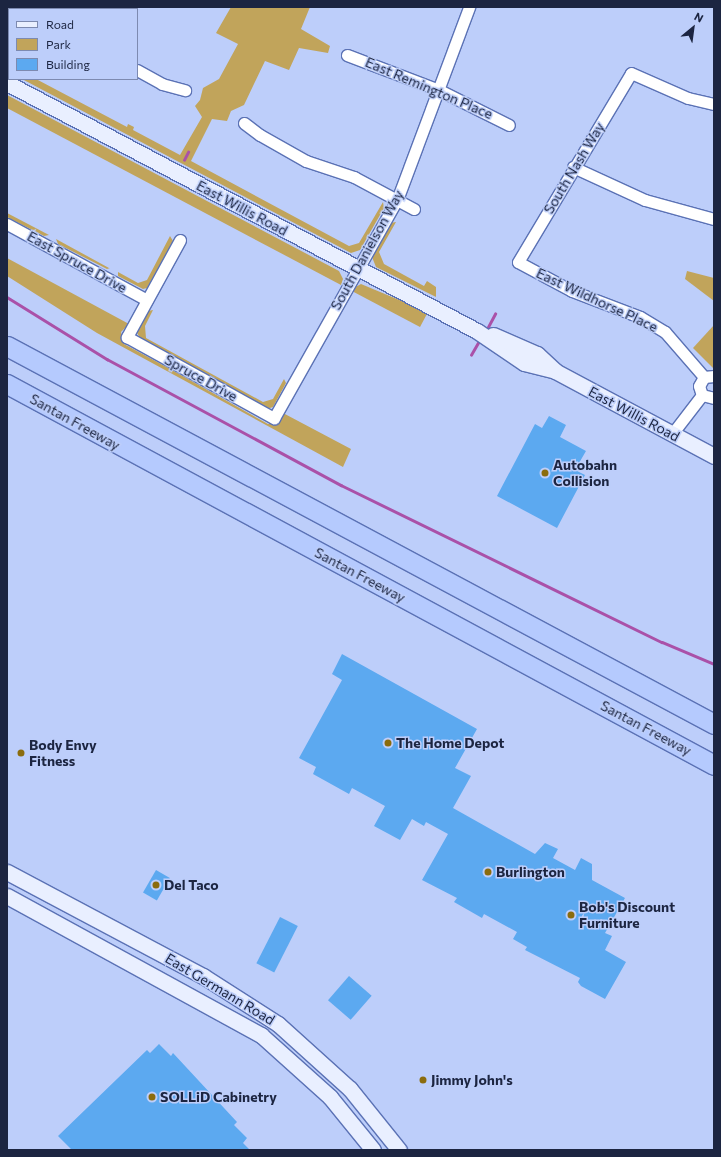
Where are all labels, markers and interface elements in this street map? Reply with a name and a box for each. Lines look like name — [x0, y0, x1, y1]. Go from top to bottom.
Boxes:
legend — [8, 8, 138, 80]
north arrow — [673, 8, 713, 48]
text: N — [692, 9, 706, 25]
text: Road — [46, 17, 74, 31]
text: Park — [46, 37, 71, 51]
street label: East Remington Place — [363, 54, 495, 122]
text: Building — [46, 57, 90, 71]
street label: South Nash Way — [540, 119, 608, 217]
street label: East Willis Road — [194, 177, 290, 239]
street label: South Danielson Way — [327, 187, 407, 313]
street label: East Spruce Drive — [24, 228, 130, 296]
street label: East Wildhorse Place — [534, 264, 660, 336]
street label: Spruce Drive — [162, 351, 240, 405]
street label: East Willis Road — [586, 383, 682, 445]
street label: Santan Freeway — [27, 390, 123, 454]
place label: Autobahn Collision — [553, 457, 617, 490]
marker: Autobahn Collision — [540, 468, 550, 478]
street label: Santan Freeway — [312, 544, 408, 606]
street label: Santan Freeway — [598, 697, 694, 759]
place label: The Home Depot — [396, 735, 504, 751]
place label: Body Envy Fitness — [29, 737, 97, 770]
marker: The Home Depot — [383, 738, 393, 748]
marker: Body Envy Fitness — [16, 748, 26, 758]
place label: Burlington — [496, 864, 565, 880]
marker: Burlington — [483, 867, 493, 877]
place label: Del Taco — [164, 877, 219, 893]
marker: Del Taco — [151, 880, 161, 890]
place label: Bob's Discount Furniture — [579, 899, 675, 932]
marker: Bob's Discount Furniture — [566, 910, 576, 920]
street label: East Germann Road — [162, 950, 278, 1028]
place label: Jimmy John's — [431, 1072, 513, 1088]
marker: Jimmy John's — [418, 1075, 428, 1085]
place label: SOLLiD Cabinetry — [160, 1089, 277, 1105]
marker: SOLLiD Cabinetry — [147, 1092, 157, 1102]

